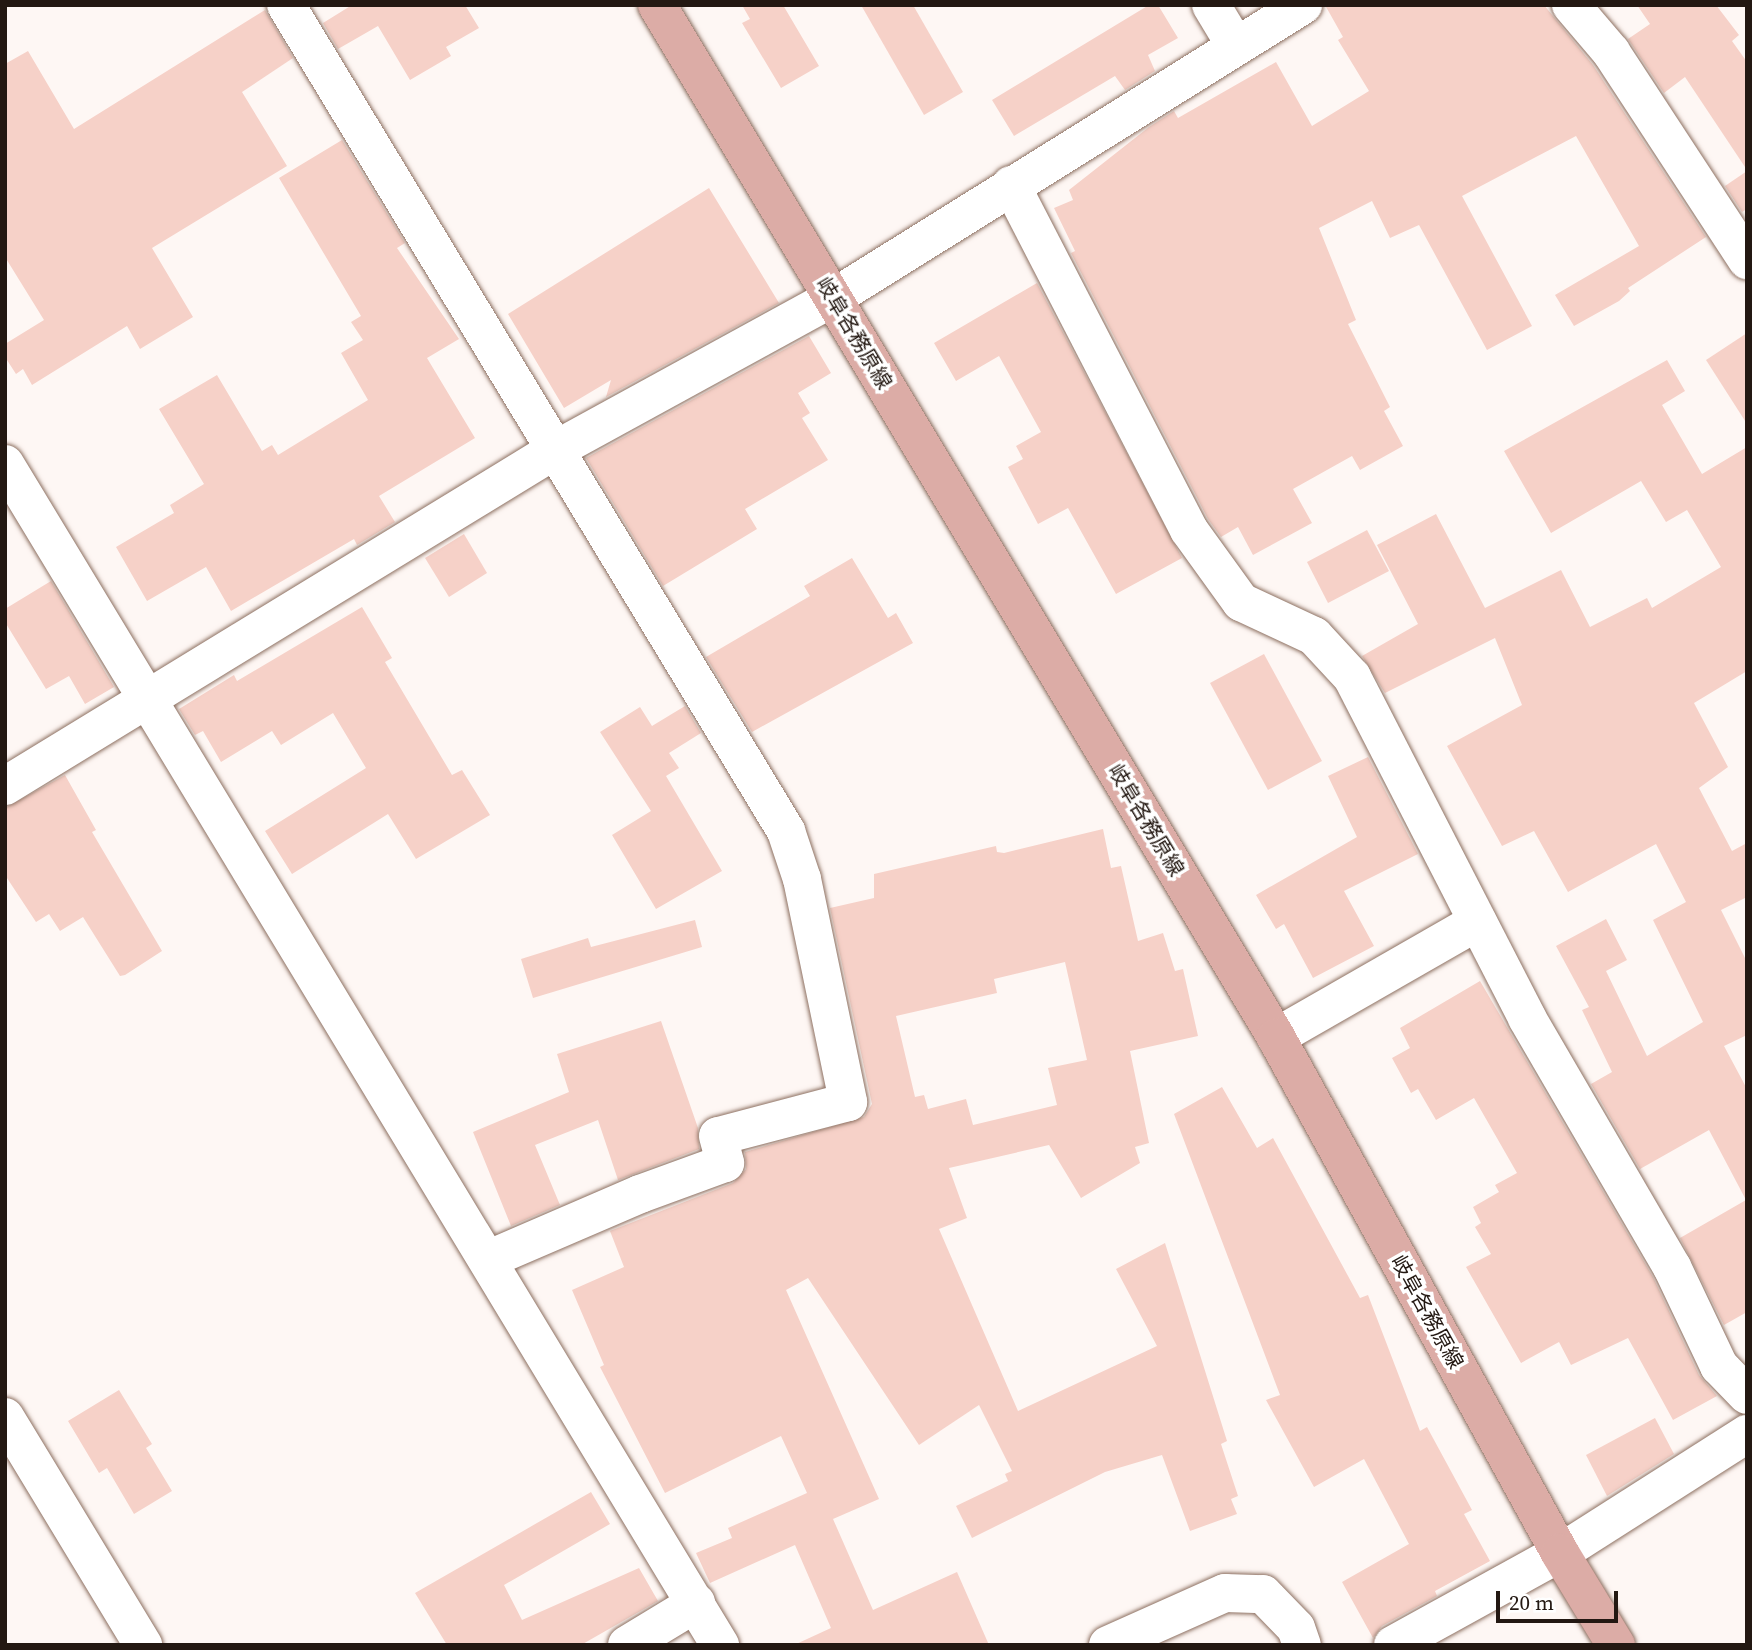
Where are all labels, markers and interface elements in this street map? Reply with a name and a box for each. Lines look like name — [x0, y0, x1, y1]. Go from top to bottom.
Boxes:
street label: 岐阜各務原線 — [811, 273, 897, 393]
street label: 岐阜各務原線 — [1103, 760, 1189, 880]
street label: 岐阜各務原線 — [1385, 1251, 1469, 1373]
scale bar — [1500, 1576, 1622, 1620]
text: 20 m — [1509, 1588, 1554, 1617]

